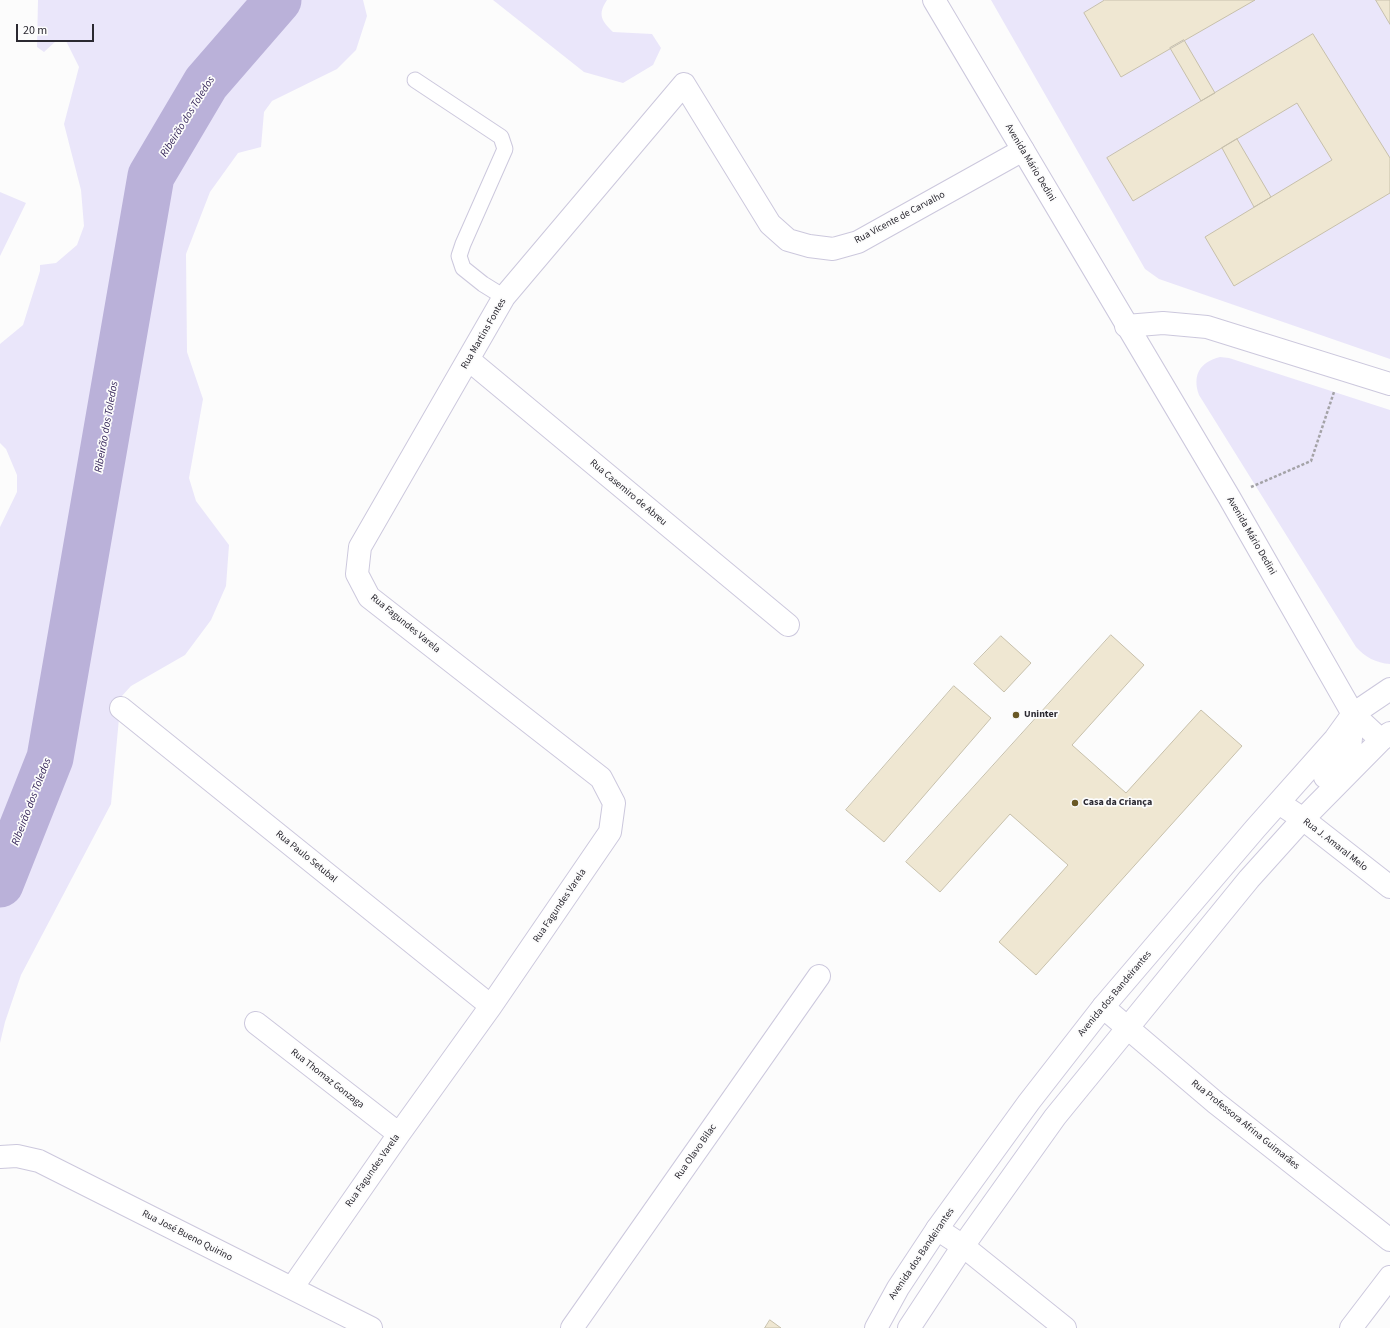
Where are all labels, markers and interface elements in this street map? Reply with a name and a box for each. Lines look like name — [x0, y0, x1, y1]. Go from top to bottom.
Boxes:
scale bar — [18, 16, 96, 42]
text: 20 m — [23, 22, 47, 39]
water label: Ribeirão dos Toledos — [158, 74, 218, 160]
street label: Avenida Mário Dedini — [1002, 122, 1058, 204]
street label: Rua Vicente de Carvalho — [853, 189, 947, 247]
street label: Rua Martins Fontes — [459, 297, 509, 371]
water label: Ribeirão dos Toledos — [92, 380, 122, 474]
street label: Rua Casemiro de Abreu — [587, 457, 669, 529]
street label: Avenida Mário Dedini — [1224, 495, 1278, 577]
street label: Rua Fagundes Varela — [368, 592, 442, 656]
place label: Uninter — [1024, 709, 1058, 721]
marker: Uninter — [1011, 710, 1021, 720]
water label: Ribeirão dos Toledos — [9, 756, 55, 848]
place label: Casa da Criança — [1083, 797, 1152, 809]
marker: Casa da Criança — [1070, 798, 1080, 808]
street label: Rua J. Amaral Melo — [1300, 816, 1370, 874]
street label: Rua Paulo Setubal — [273, 828, 339, 886]
street label: Rua Fagundes Varela — [531, 867, 589, 945]
street label: Avenida dos Bandeirantes — [1076, 949, 1154, 1039]
street label: Rua Thomaz Gonzaga — [288, 1047, 366, 1111]
street label: Rua Professora Afrina Guimarães — [1188, 1078, 1302, 1172]
street label: Rua Olavo Bilac — [672, 1122, 720, 1182]
street label: Rua Fagundes Varela — [343, 1132, 403, 1210]
street label: Avenida dos Bandeirantes — [887, 1206, 957, 1302]
street label: Rua José Bueno Quirino — [140, 1208, 234, 1264]

